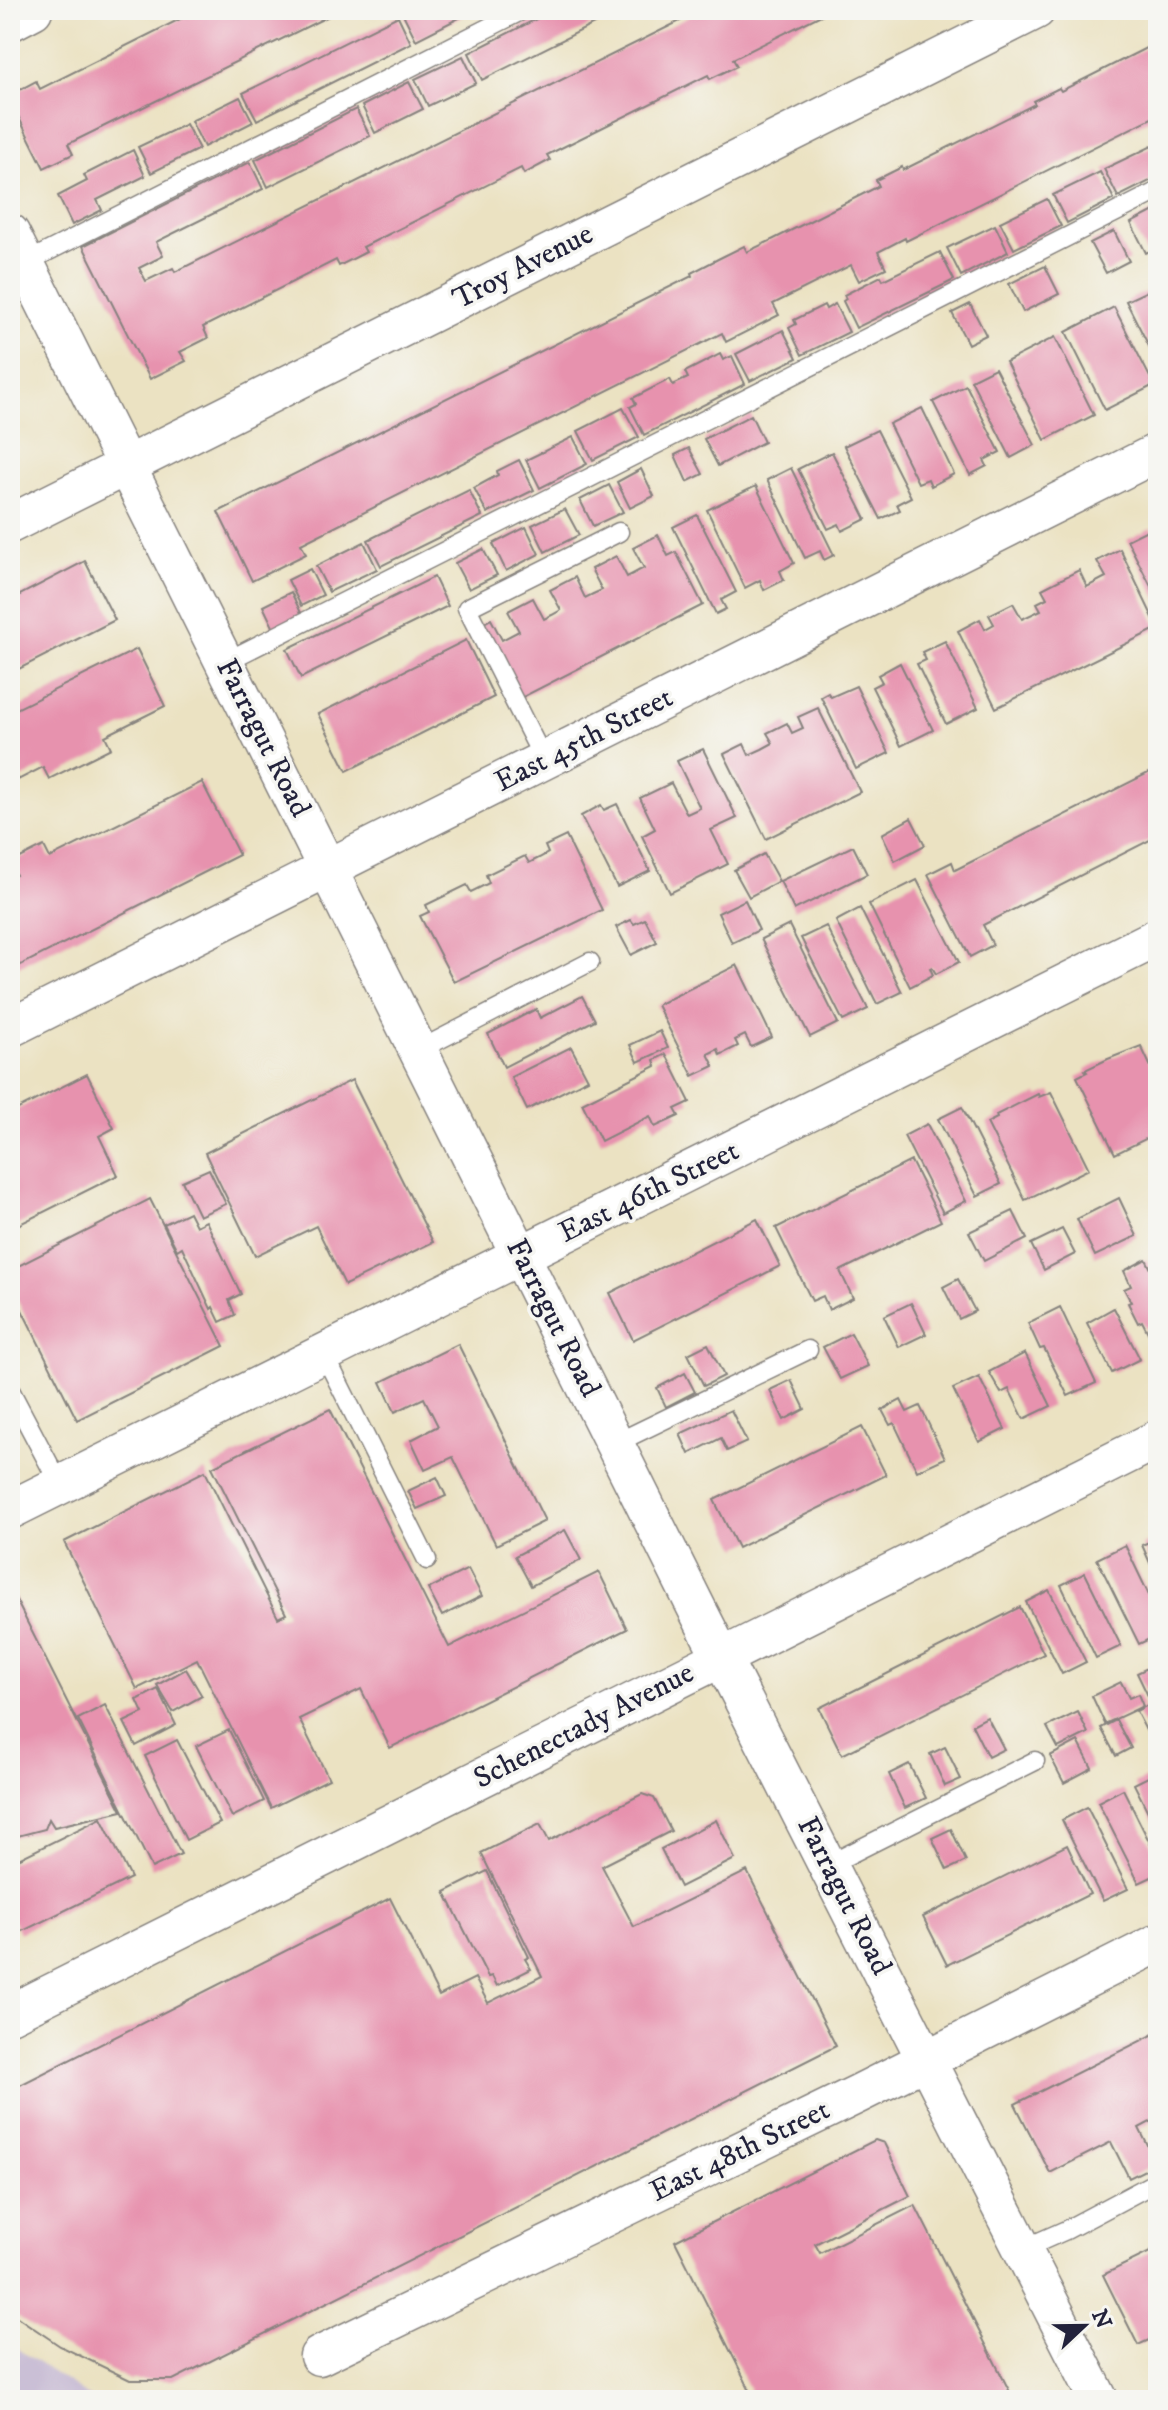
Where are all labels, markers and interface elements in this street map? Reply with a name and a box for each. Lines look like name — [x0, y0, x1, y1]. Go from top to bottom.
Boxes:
street label: Troy Avenue — [447, 216, 599, 318]
street label: Farragut Road — [207, 653, 319, 823]
street label: East 45th Street — [489, 679, 679, 801]
street label: East 46th Street — [553, 1132, 745, 1252]
street label: Farragut Road — [497, 1233, 609, 1403]
street label: Schenectady Avenue — [468, 1655, 700, 1797]
street label: Farragut Road — [788, 1811, 900, 1981]
street label: East 48th Street — [644, 2092, 836, 2210]
north arrow — [1044, 2286, 1124, 2366]
text: N — [1085, 2306, 1117, 2333]

